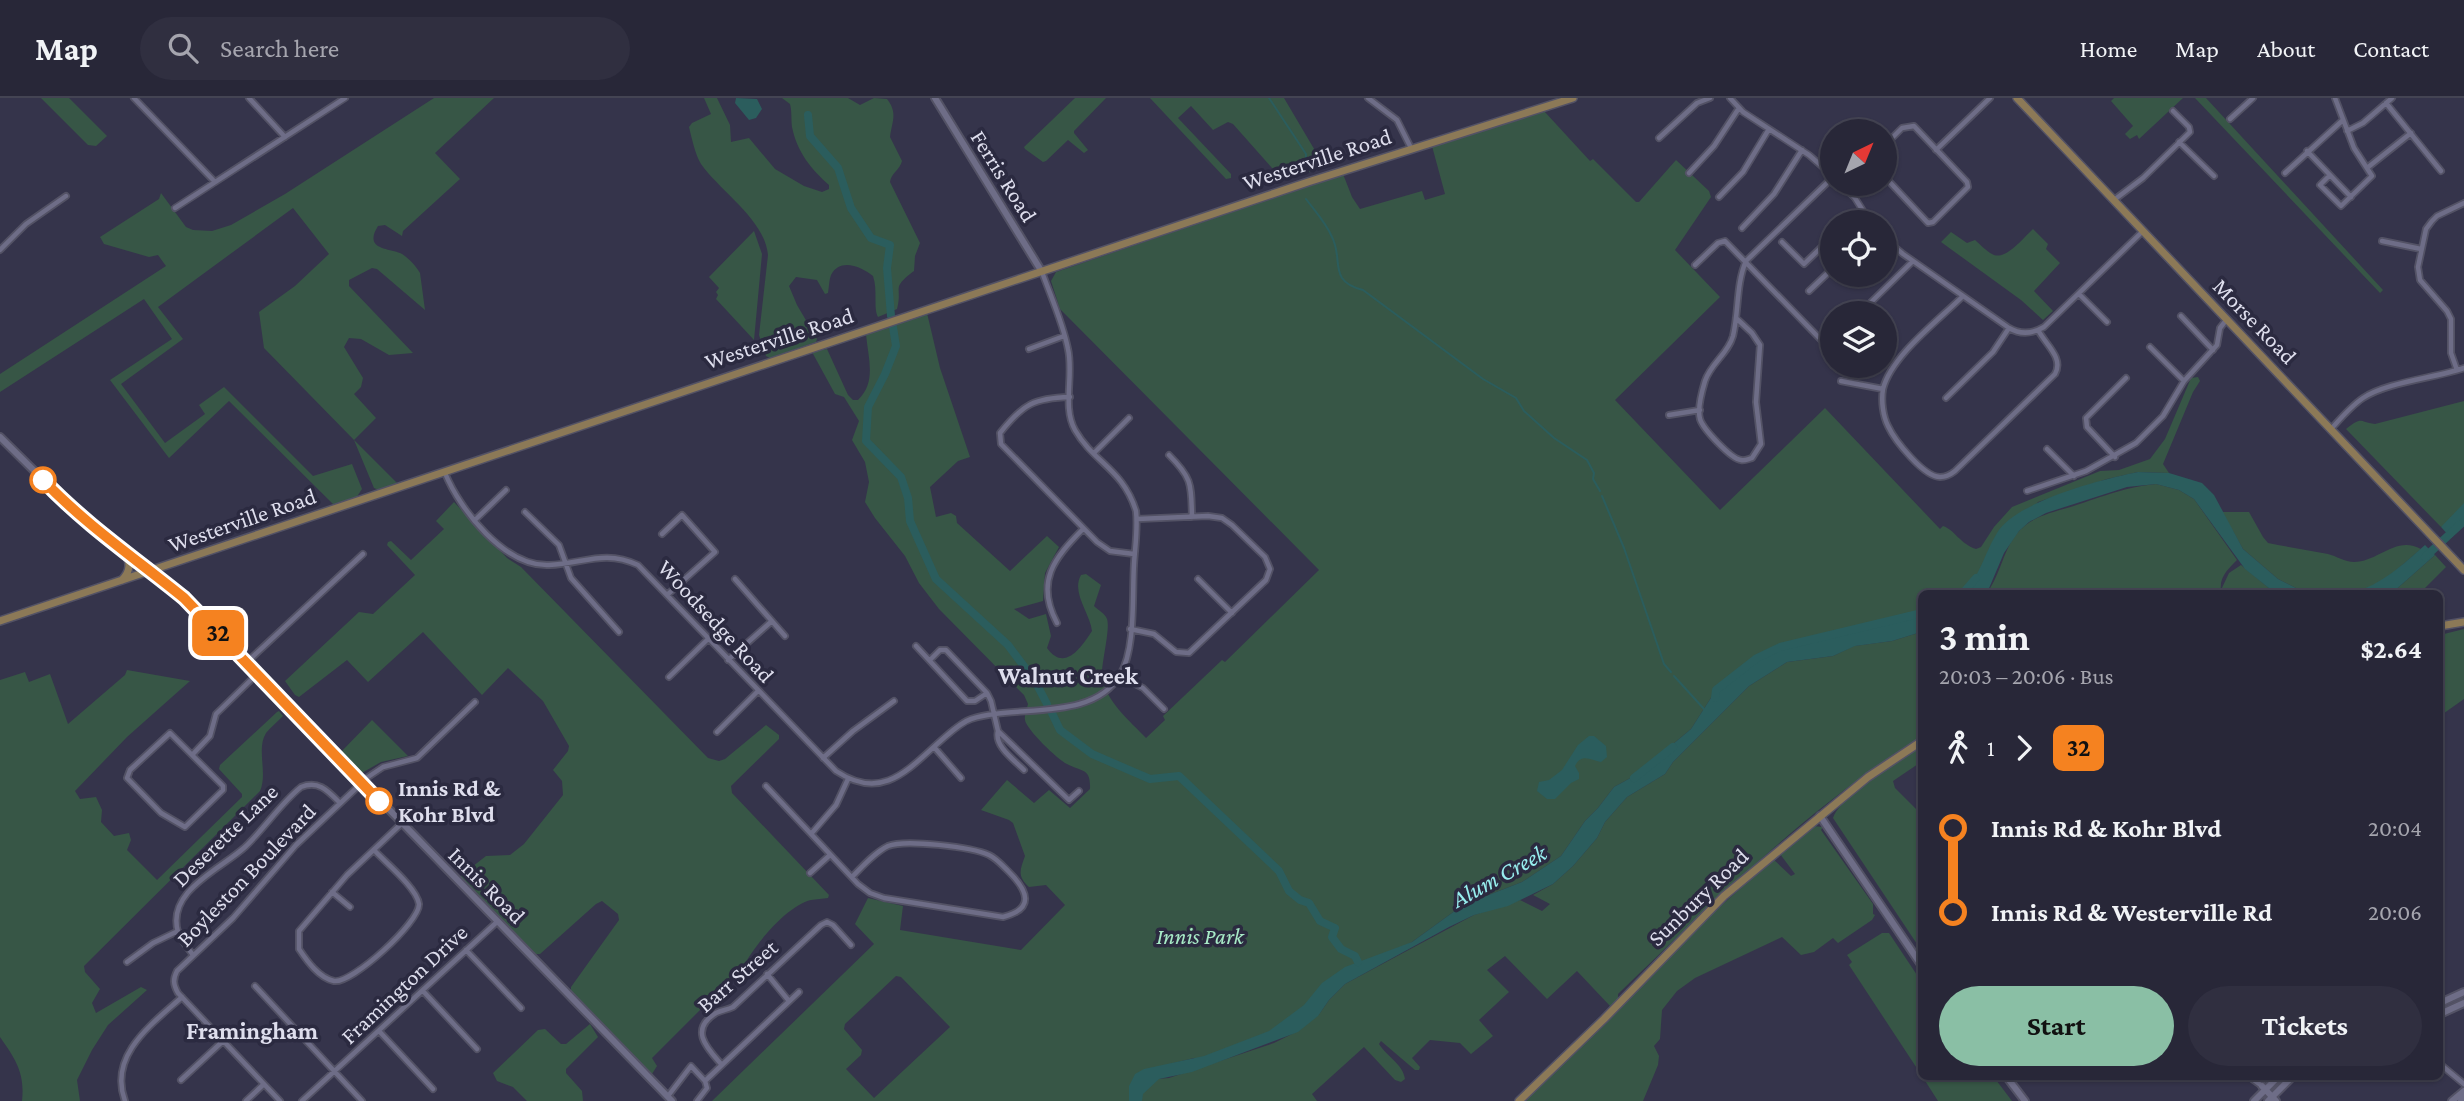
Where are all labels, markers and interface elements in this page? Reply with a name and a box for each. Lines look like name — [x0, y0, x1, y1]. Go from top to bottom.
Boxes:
search box — [140, 17, 630, 80]
icon: search — [164, 29, 202, 67]
text: Map — [35, 30, 98, 67]
text: Search here — [220, 34, 339, 63]
text: Home — [2080, 35, 2137, 62]
text: Map — [2175, 35, 2219, 62]
text: About — [2257, 35, 2315, 62]
text: Contact — [2353, 35, 2429, 62]
north arrow — [1820, 119, 1897, 196]
map controls — [1820, 119, 1897, 378]
street label: Westerville Road — [1239, 123, 1395, 195]
street label: Ferris Road — [966, 125, 1042, 227]
button: locate — [1820, 210, 1897, 287]
street label: Morse Road — [2208, 273, 2302, 369]
button: layers — [1820, 301, 1897, 378]
street label: Westerville Road — [701, 302, 857, 374]
unlabelled marker — [30, 467, 56, 493]
street label: Westerville Road — [165, 482, 319, 558]
street label: Woodsedge Road — [652, 554, 780, 688]
line badge: 32 — [186, 610, 249, 656]
text: 3 min — [1939, 616, 2030, 658]
text: 32 — [206, 619, 230, 646]
text: $2.64 — [2361, 635, 2422, 664]
district label: Walnut Creek — [997, 662, 1139, 689]
text: 20:03 – 20:06 · Bus — [1939, 663, 2114, 689]
icon: walk — [1939, 729, 1977, 767]
icon: forward — [2005, 729, 2043, 767]
text: 32 — [2067, 734, 2090, 761]
text: 1 — [1987, 735, 1995, 761]
place label: Innis Rd & Kohr Blvd — [398, 775, 501, 827]
street label: Deserette Lane — [167, 778, 283, 892]
marker: Innis Rd & Kohr Blvd — [366, 788, 392, 814]
street label: Boyleston Boulevard — [171, 798, 321, 952]
text: Innis Rd & Kohr Blvd — [1991, 814, 2221, 843]
text: 20:04 — [2368, 815, 2422, 841]
water label: Alum Creek — [1446, 838, 1552, 913]
street label: Innis Road — [443, 841, 531, 929]
street label: Sunbury Road — [1643, 843, 1753, 951]
text: Innis Rd & Westerville Rd — [1991, 898, 2272, 927]
text: 20:06 — [2368, 899, 2422, 925]
street label: Framington Drive — [335, 919, 473, 1049]
park label: Innis Park — [1156, 923, 1245, 949]
street label: Barr Street — [692, 934, 783, 1018]
button: Start — [1939, 986, 2174, 1066]
button: Tickets — [2188, 986, 2422, 1066]
district label: Framingham — [186, 1017, 319, 1044]

